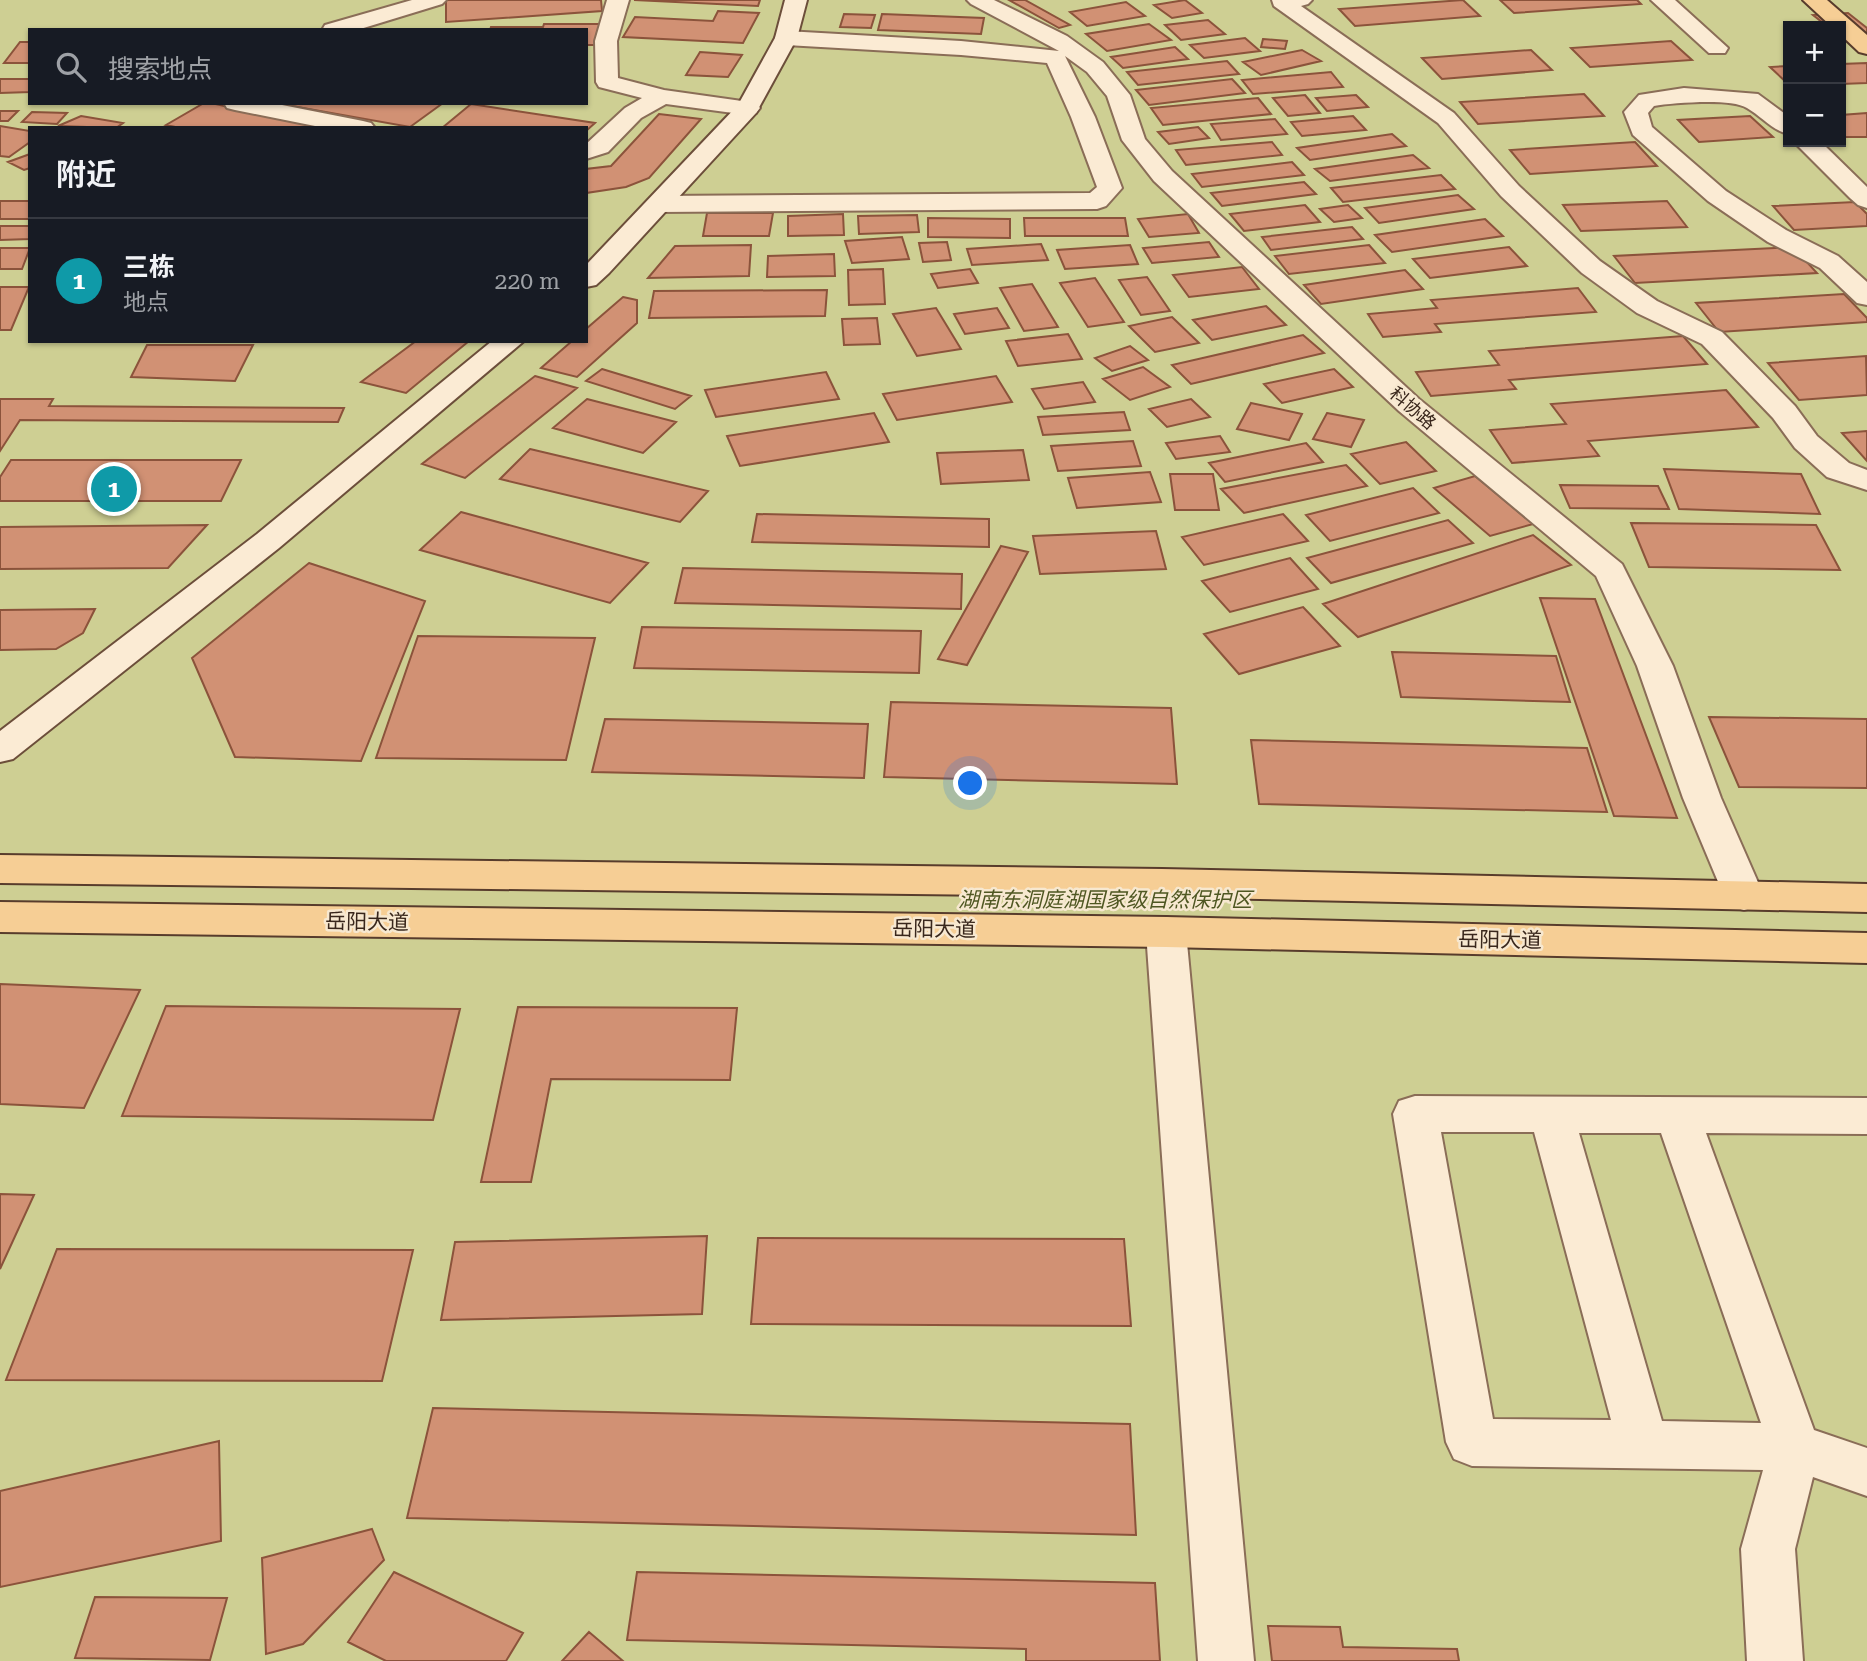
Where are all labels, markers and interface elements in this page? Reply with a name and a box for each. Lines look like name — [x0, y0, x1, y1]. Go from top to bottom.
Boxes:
map controls — [1783, 21, 1846, 147]
button: + — [1783, 21, 1846, 84]
search box — [28, 28, 588, 105]
icon: search — [52, 48, 90, 86]
text: 搜索地点 — [108, 54, 212, 84]
button: − — [1783, 84, 1846, 147]
text: 附近 — [56, 157, 116, 192]
text: 三栋 — [123, 252, 175, 282]
text: 1 — [73, 268, 85, 295]
text: 220 m — [495, 268, 560, 295]
text: 地点 — [123, 289, 169, 316]
street label: 科协路 — [1386, 382, 1440, 434]
pin: 1 — [91, 463, 137, 515]
your location — [953, 766, 987, 800]
park label: 湖南东洞庭湖国家级自然保护区 — [958, 888, 1255, 912]
street label: 岳阳大道 — [325, 909, 409, 935]
street label: 岳阳大道 — [892, 916, 976, 942]
street label: 岳阳大道 — [1458, 927, 1542, 953]

